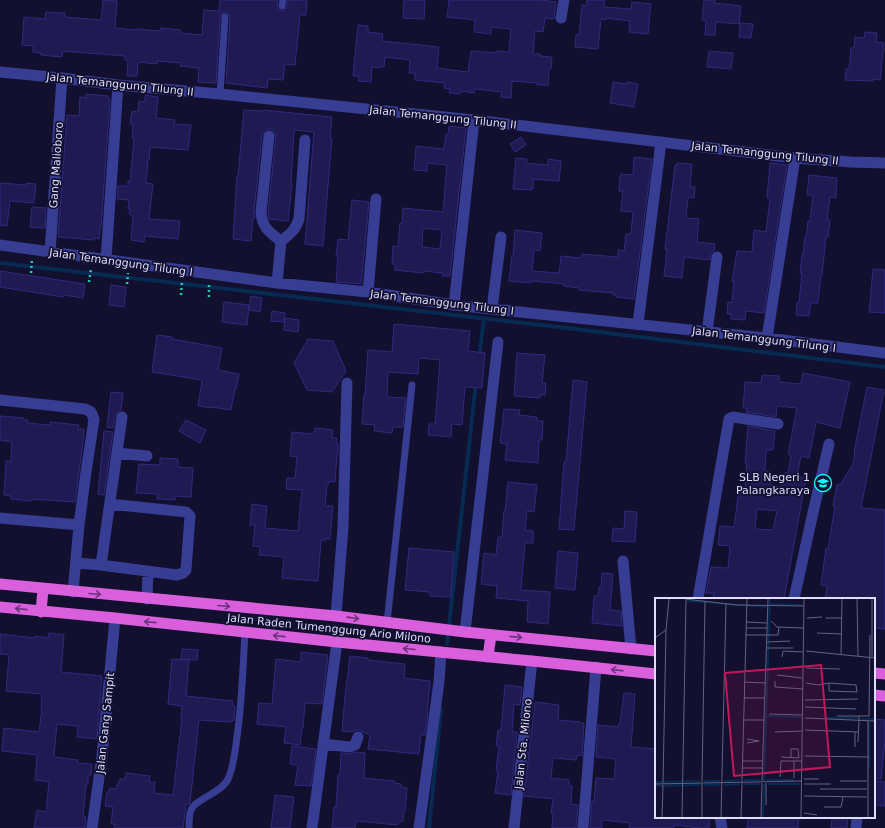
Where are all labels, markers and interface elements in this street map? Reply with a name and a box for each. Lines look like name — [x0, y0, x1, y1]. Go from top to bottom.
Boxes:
street label: Jalan Temanggung Tilung II — [45, 70, 194, 99]
street label: Jalan Temanggung Tilung II — [368, 103, 517, 132]
street label: Gang Malioboro — [47, 121, 66, 209]
street label: Jalan Temanggung Tilung II — [690, 139, 839, 168]
street label: Jalan Temanggung Tilung I — [47, 246, 194, 279]
street label: Jalan Temanggung Tilung I — [368, 287, 515, 318]
street label: Jalan Temanggung Tilung I — [690, 324, 837, 355]
place label: SLB Negeri 1 Palangkaraya — [736, 471, 810, 497]
school or university icon: SLB Negeri 1 Palangkaraya — [813, 473, 833, 493]
one-way arrow — [88, 590, 101, 597]
inset map — [655, 598, 875, 818]
one-way arrow — [217, 602, 230, 609]
one-way arrow — [15, 606, 28, 613]
street label: Jalan Raden Tumenggung Ario Milono — [225, 611, 432, 646]
one-way arrow — [346, 614, 359, 622]
one-way arrow — [144, 618, 157, 626]
one-way arrow — [273, 632, 286, 640]
one-way arrow — [509, 634, 522, 641]
one-way arrow — [403, 645, 416, 653]
one-way arrow — [611, 666, 624, 674]
street label: Jalan Gang Sampit — [94, 671, 117, 775]
street label: Jalan Sta. Milono — [512, 698, 535, 791]

